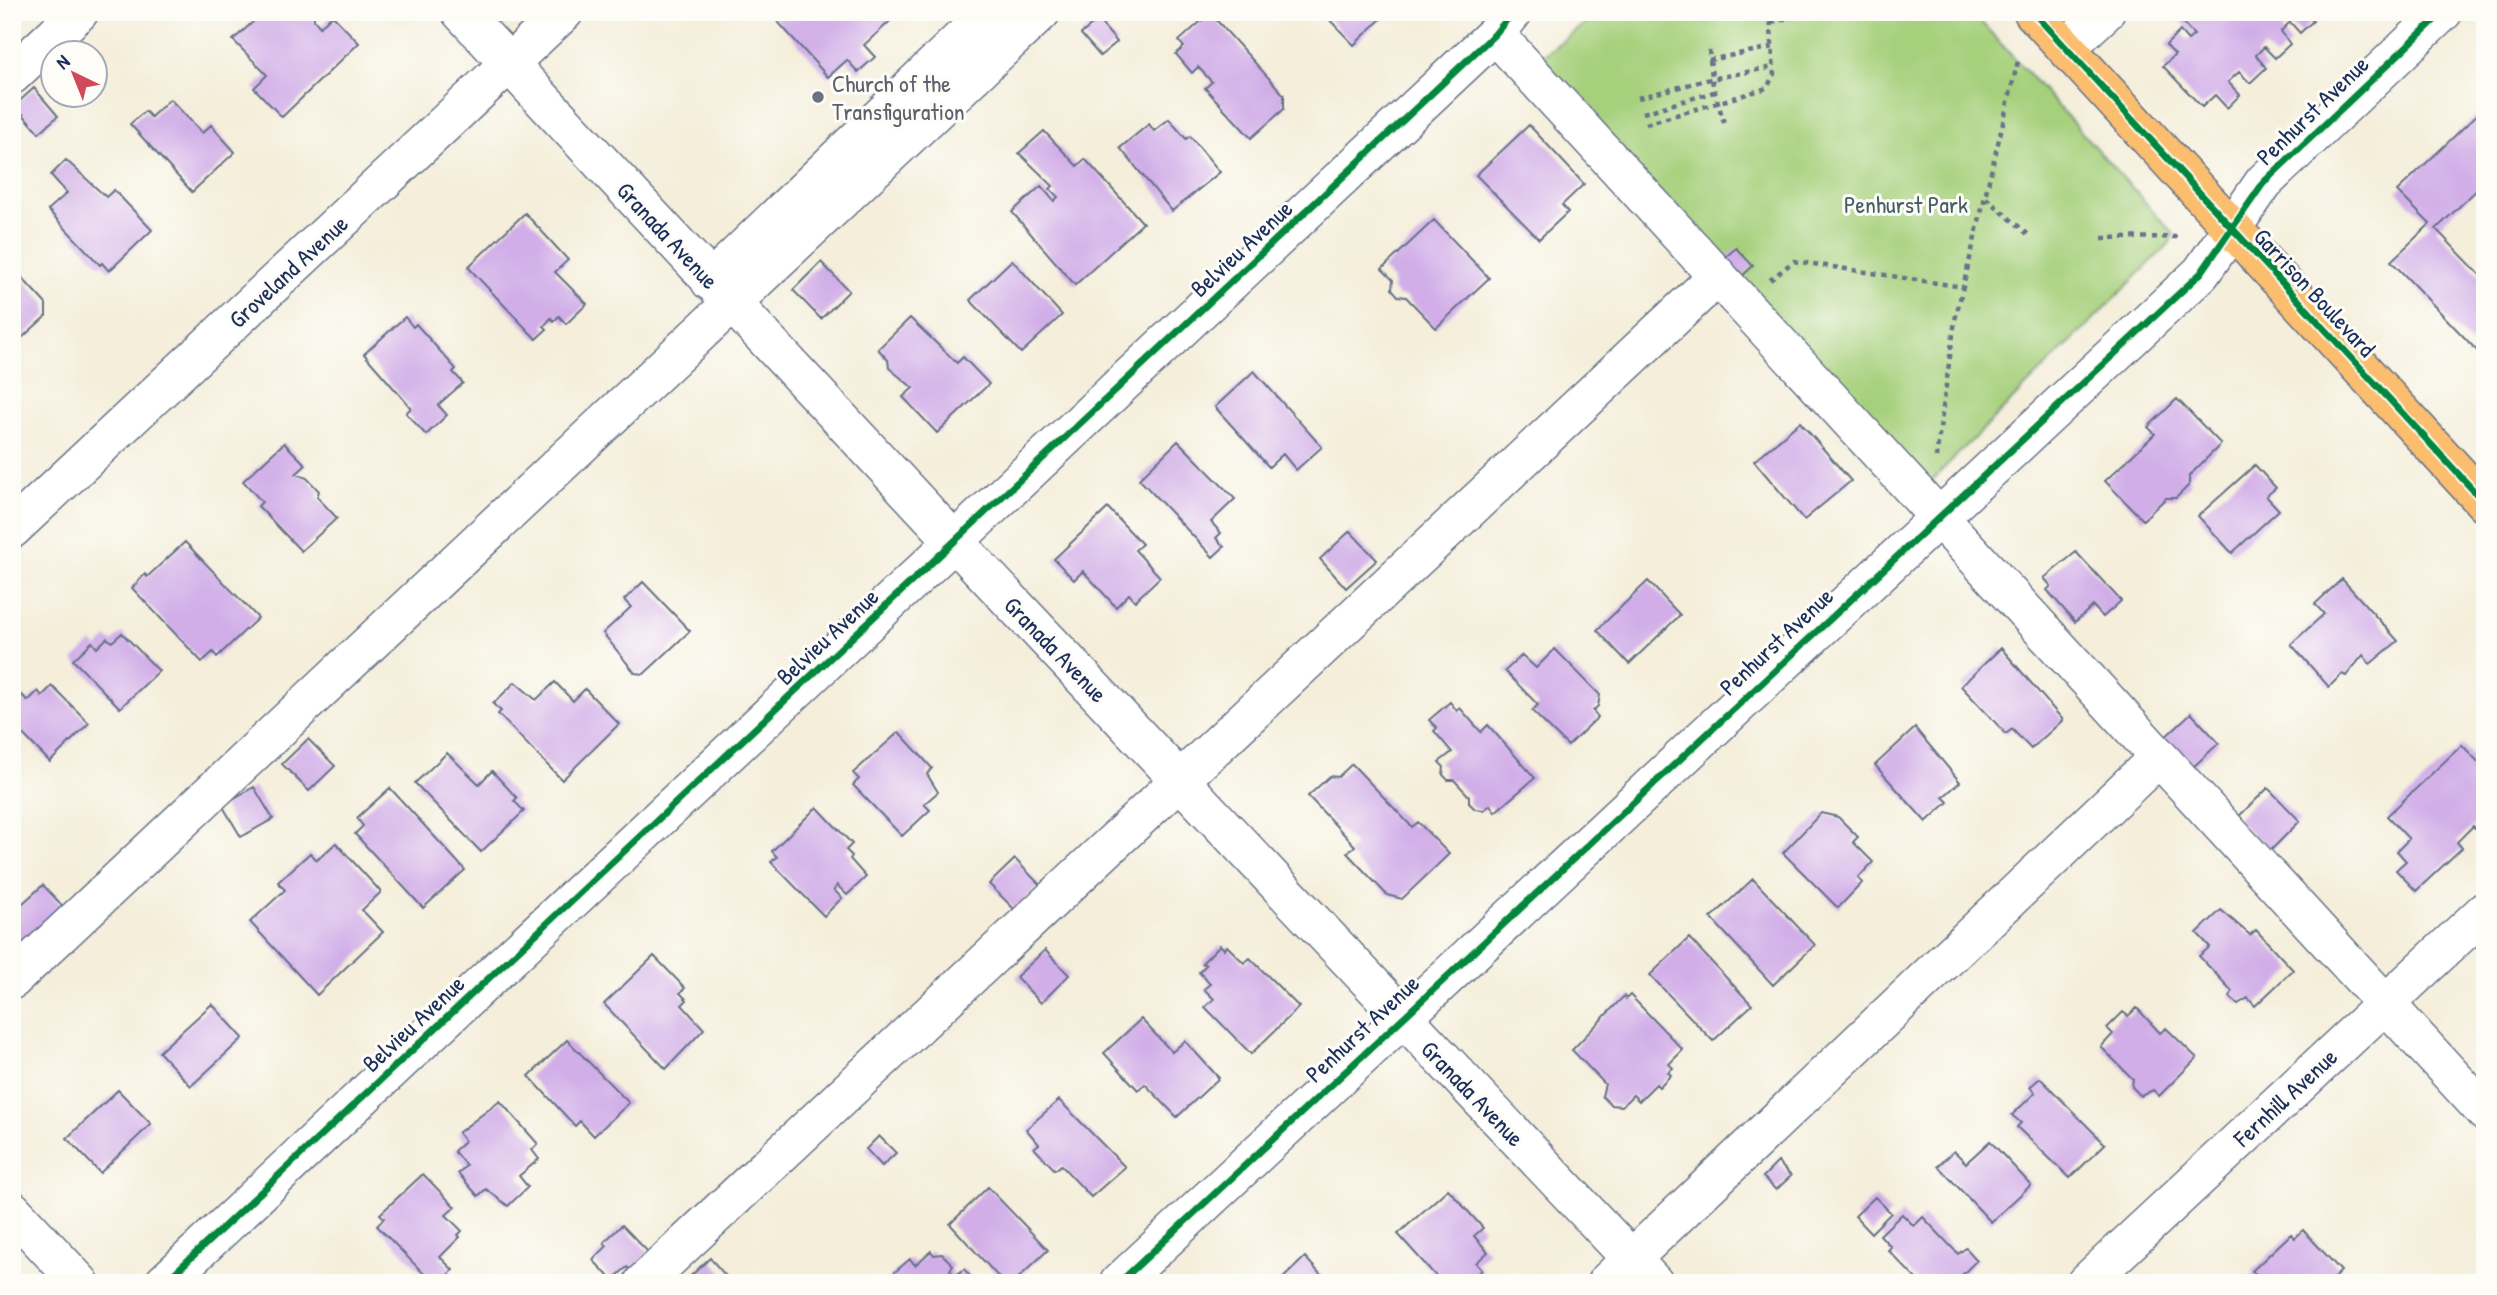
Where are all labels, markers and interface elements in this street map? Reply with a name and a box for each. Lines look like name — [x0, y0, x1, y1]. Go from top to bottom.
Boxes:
north arrow — [38, 38, 108, 108]
street label: Penhurst Avenue — [2249, 48, 2375, 172]
text: N — [50, 49, 75, 75]
place label: Church of the Transfiguration — [832, 67, 965, 127]
marker: Church of the Transfiguration — [810, 89, 826, 105]
street label: Granada Avenue — [610, 175, 726, 296]
park label: Penhurst Park — [1844, 188, 1968, 220]
street label: Belvieu Avenue — [1183, 192, 1299, 304]
street label: Groveland Avenue — [222, 207, 355, 335]
street label: Garrison Boulevard — [2247, 221, 2383, 363]
street label: Belvieu Avenue — [769, 580, 885, 692]
street label: Penhurst Avenue — [1712, 580, 1840, 702]
street label: Granada Avenue — [997, 589, 1115, 709]
street label: Belvieu Avenue — [355, 967, 471, 1079]
street label: Penhurst Avenue — [1298, 967, 1426, 1089]
street label: Granada Avenue — [1414, 1033, 1532, 1153]
street label: Fernhill Avenue — [2226, 1040, 2344, 1154]

